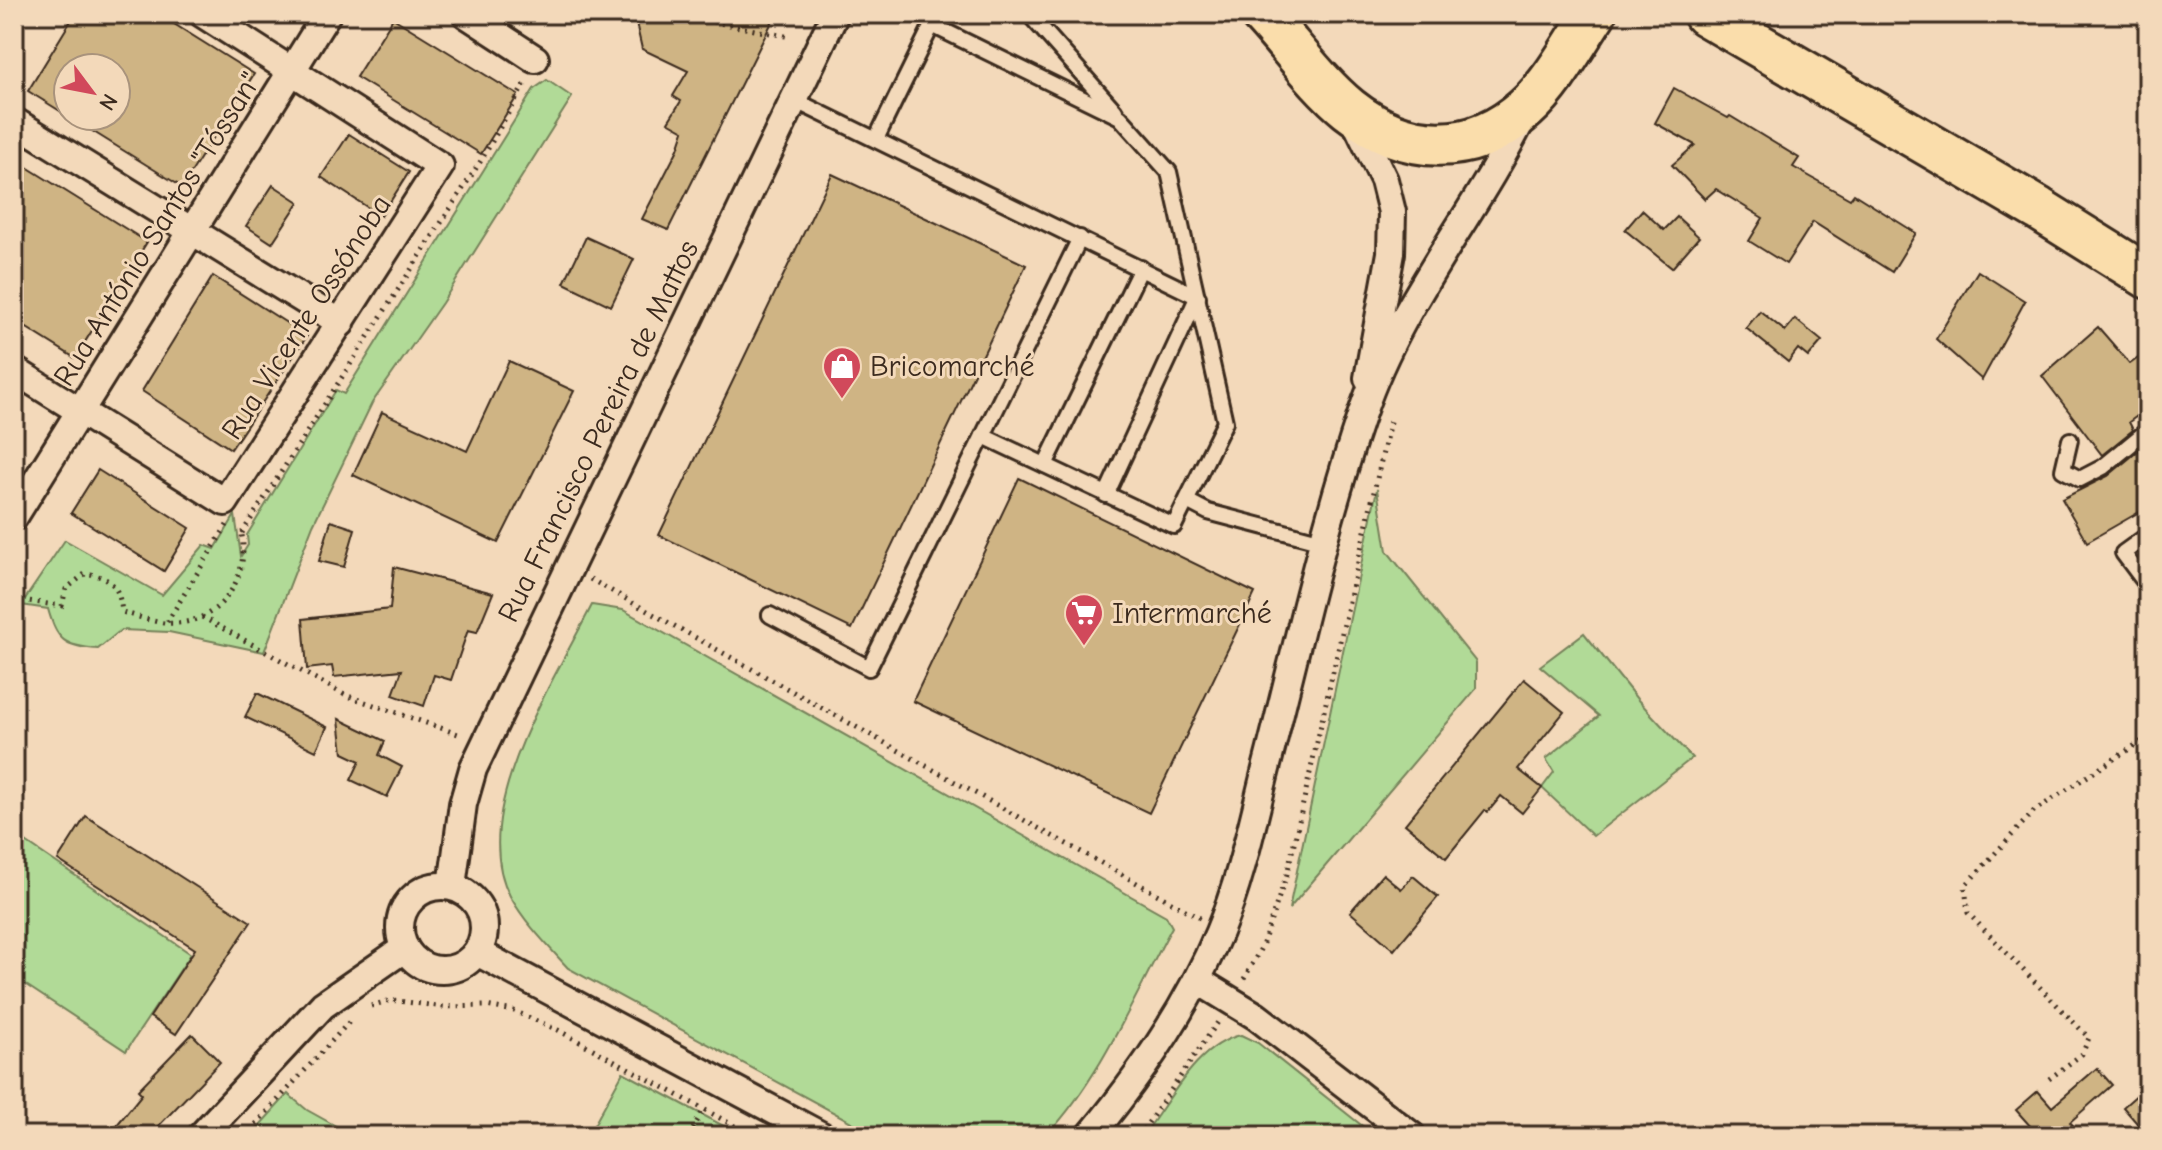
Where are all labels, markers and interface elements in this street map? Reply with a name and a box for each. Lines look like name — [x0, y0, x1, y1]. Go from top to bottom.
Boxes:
north arrow — [52, 52, 132, 132]
street label: Rua António Santos "Tóssan" — [46, 66, 268, 392]
text: N — [93, 89, 123, 115]
street label: Rua Vicente Ossónoba — [214, 188, 399, 446]
street label: Rua Francisco Pereira de Mattos — [491, 235, 706, 628]
shop icon: Bricomarché — [821, 345, 863, 400]
place label: Bricomarché — [870, 349, 1035, 384]
supermarket icon: Intermarché — [1063, 592, 1105, 647]
place label: Intermarché — [1112, 596, 1272, 631]

